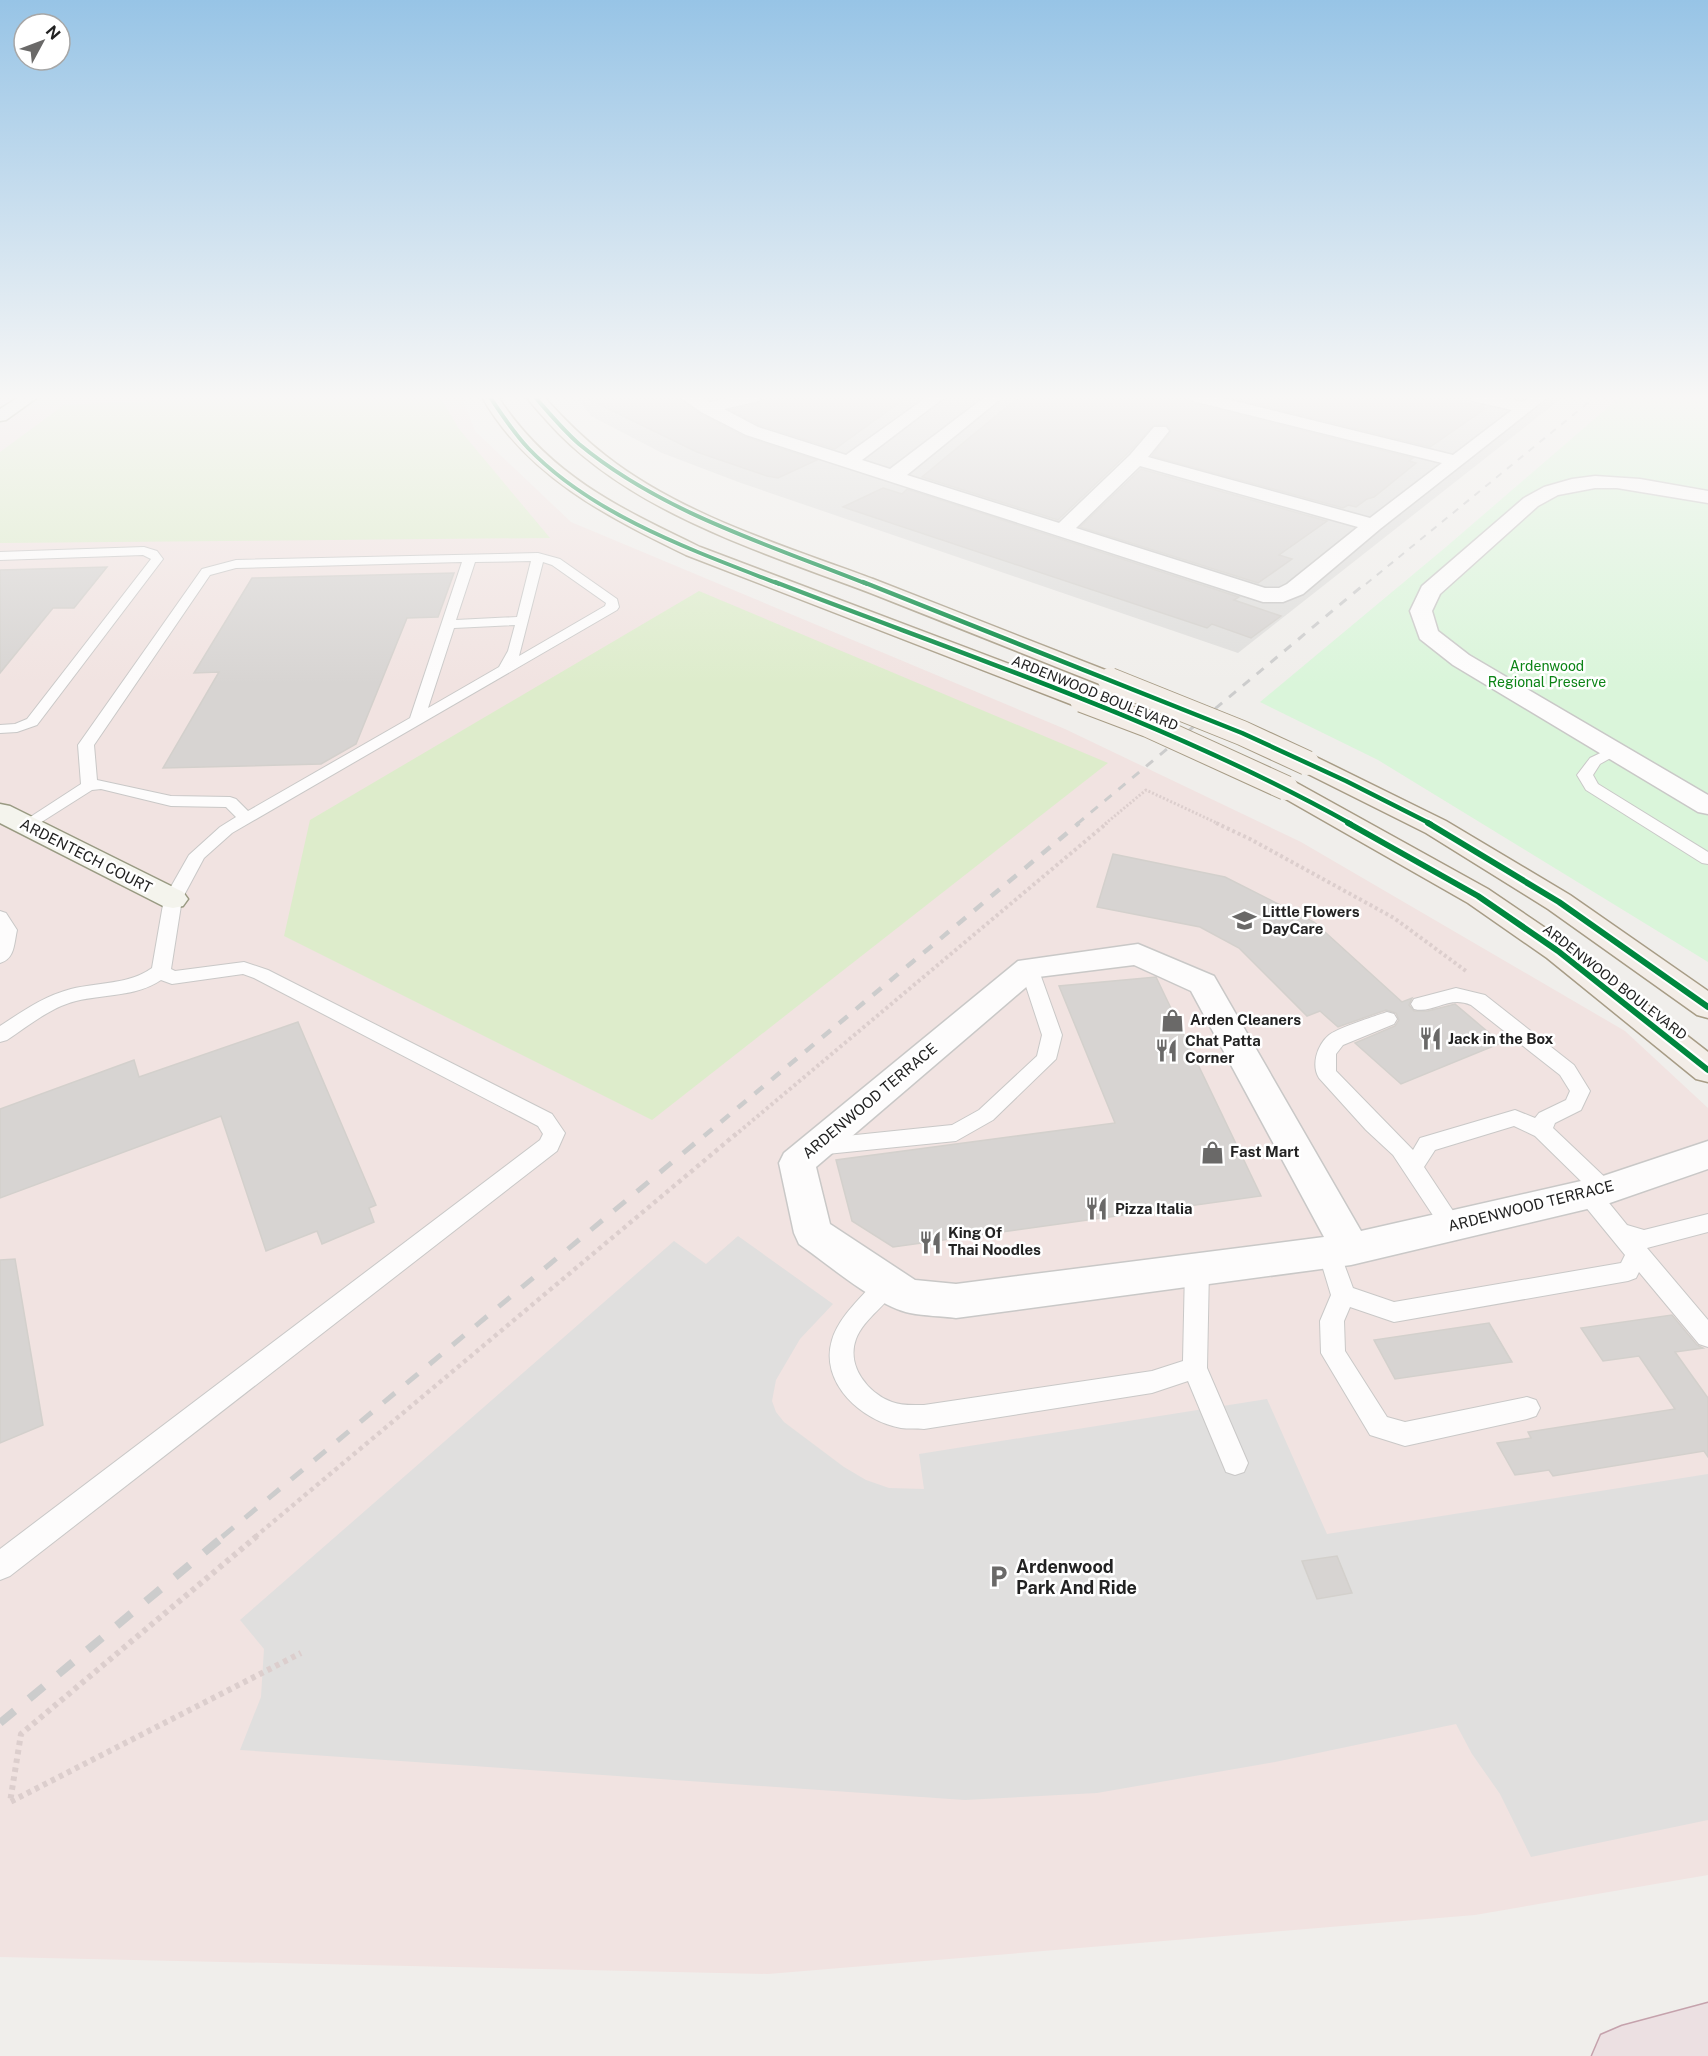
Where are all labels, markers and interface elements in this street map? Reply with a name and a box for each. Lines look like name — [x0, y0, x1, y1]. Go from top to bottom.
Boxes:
north arrow — [12, 12, 72, 72]
text: N — [42, 22, 64, 43]
street label: ARDENWOOD BOULEVARD — [1009, 652, 1181, 734]
park label: Ardenwood Regional Preserve — [1488, 658, 1606, 690]
street label: ARDENTECH COURT — [17, 815, 155, 896]
place label: Little Flowers DayCare — [1262, 903, 1360, 937]
school or university icon: Little Flowers DayCare — [1231, 908, 1257, 934]
street label: ARDENWOOD BOULEVARD — [1540, 921, 1690, 1043]
shop icon: Arden Cleaners — [1159, 1007, 1185, 1033]
place label: Arden Cleaners — [1190, 1011, 1301, 1028]
restaurant icon: Jack in the Box — [1417, 1026, 1443, 1052]
place label: Jack in the Box — [1448, 1030, 1554, 1047]
place label: Chat Patta Corner — [1185, 1032, 1261, 1066]
restaurant icon: Chat Patta Corner — [1154, 1037, 1180, 1063]
street label: ARDENWOOD TERRACE — [799, 1039, 940, 1162]
shop icon: Fast Mart — [1199, 1139, 1225, 1165]
place label: Fast Mart — [1230, 1143, 1300, 1160]
street label: ARDENWOOD TERRACE — [1446, 1177, 1616, 1234]
restaurant icon: Pizza Italia — [1084, 1196, 1110, 1222]
place label: Pizza Italia — [1115, 1200, 1193, 1217]
place label: King Of Thai Noodles — [948, 1224, 1041, 1258]
restaurant icon: King Of Thai Noodles — [917, 1229, 943, 1255]
place label: Ardenwood Park And Ride — [1016, 1556, 1137, 1598]
parking icon: Ardenwood Park And Ride — [985, 1564, 1011, 1590]

